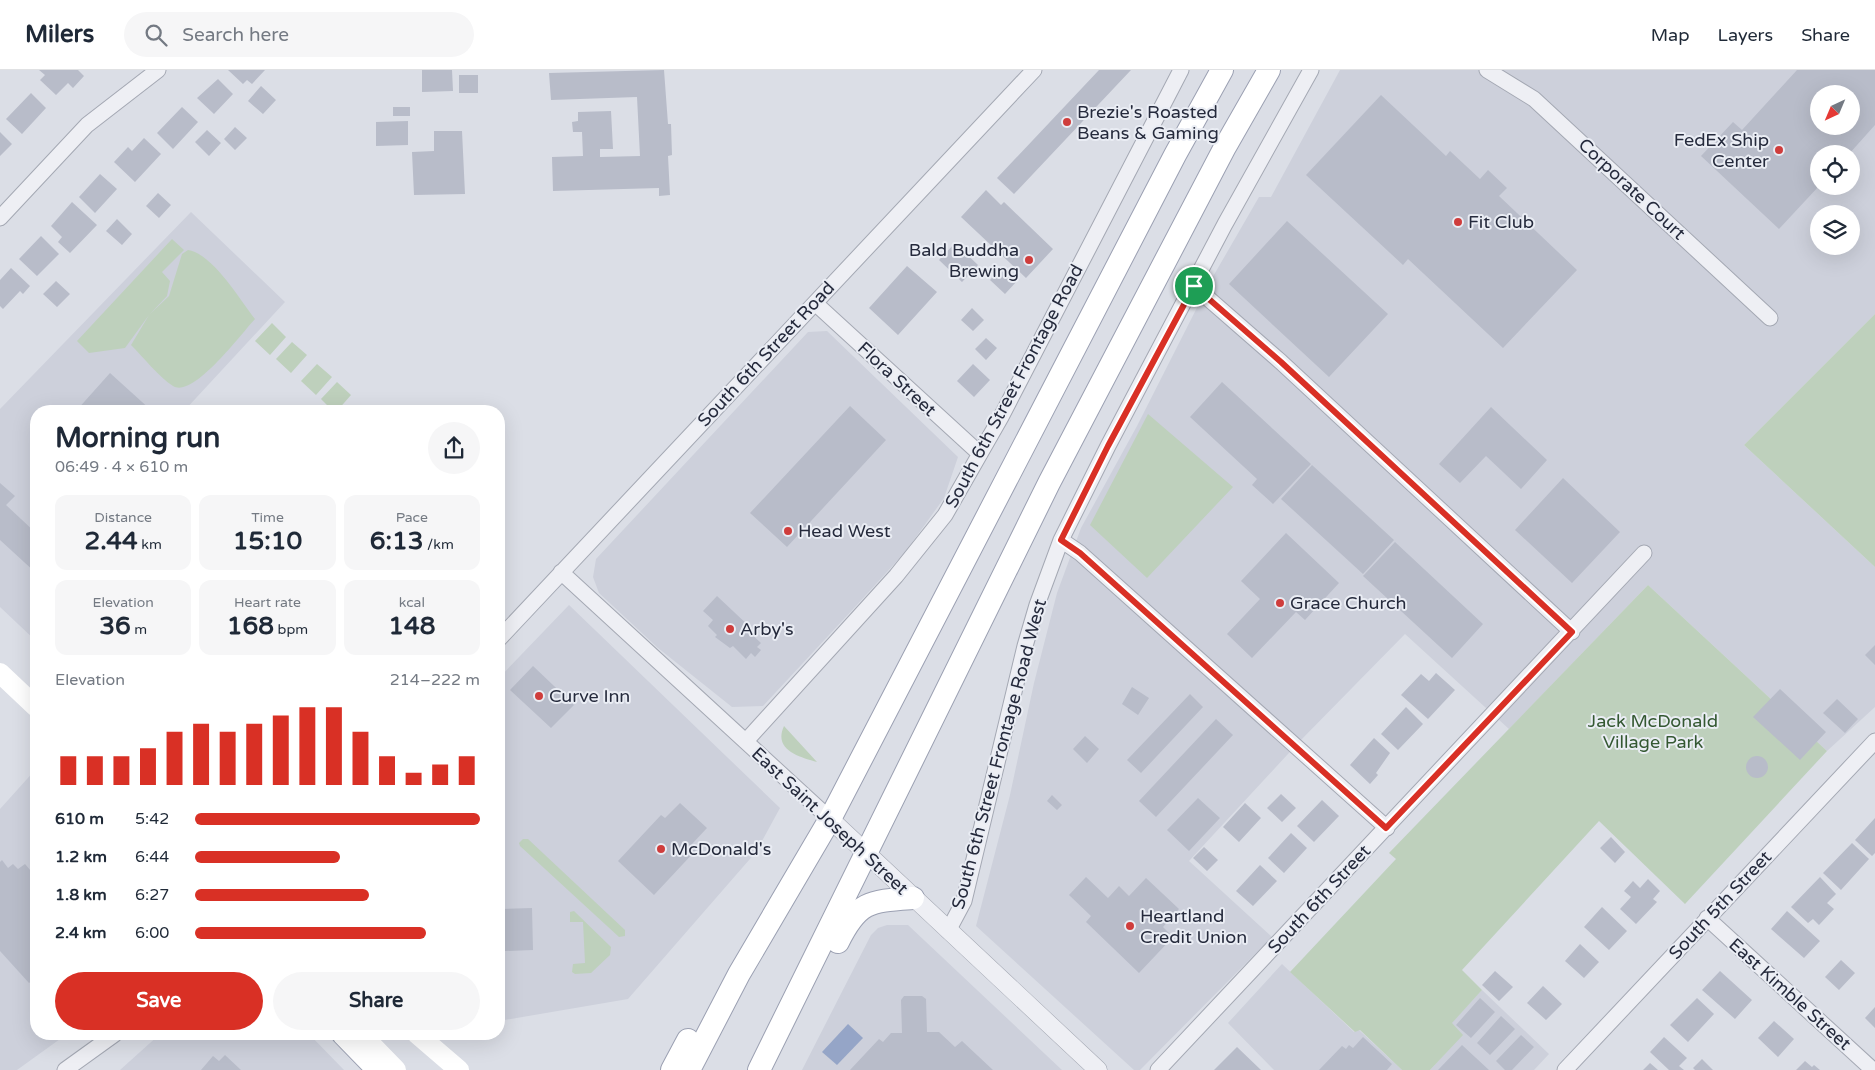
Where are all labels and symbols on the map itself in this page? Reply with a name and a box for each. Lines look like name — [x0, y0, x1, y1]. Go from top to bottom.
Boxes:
north arrow — [1810, 85, 1860, 135]
place label: Brezie's Roasted Beans & Gaming — [1077, 101, 1219, 144]
marker: Brezie's Roasted Beans & Gaming — [1061, 116, 1073, 128]
place label: FedEx Ship Center — [1674, 129, 1769, 172]
street label: Corporate Court — [1574, 134, 1690, 244]
marker: FedEx Ship Center — [1773, 144, 1785, 156]
place label: Fit Club — [1468, 211, 1534, 233]
marker: Fit Club — [1452, 216, 1464, 228]
place label: Bald Buddha Brewing — [909, 239, 1019, 282]
marker: Bald Buddha Brewing — [1023, 254, 1035, 266]
street label: South 6th Street Frontage Road — [940, 260, 1088, 512]
pin — [1173, 265, 1215, 307]
street label: South 6th Street Road — [693, 277, 839, 431]
street label: Flora Street — [853, 337, 941, 421]
place label: Head West — [798, 520, 891, 542]
marker: Head West — [782, 525, 794, 537]
place label: Grace Church — [1290, 592, 1407, 614]
street label: South 6th Street Frontage Road West — [947, 596, 1051, 912]
marker: Grace Church — [1274, 597, 1286, 609]
place label: Arby's — [740, 618, 794, 640]
marker: Arby's — [724, 623, 736, 635]
place label: Curve Inn — [549, 685, 630, 707]
marker: Curve Inn — [533, 690, 545, 702]
park label: Jack McDonald Village Park — [1588, 710, 1718, 753]
street label: East Saint Joseph Street — [747, 743, 913, 899]
place label: McDonald's — [671, 838, 771, 860]
street label: South 6th Street — [1263, 840, 1375, 958]
marker: McDonald's — [655, 843, 667, 855]
street label: South 5th Street — [1664, 846, 1776, 964]
place label: Heartland Credit Union — [1140, 905, 1247, 948]
marker: Heartland Credit Union — [1124, 920, 1136, 932]
street label: East Kimble Street — [1724, 933, 1856, 1055]

